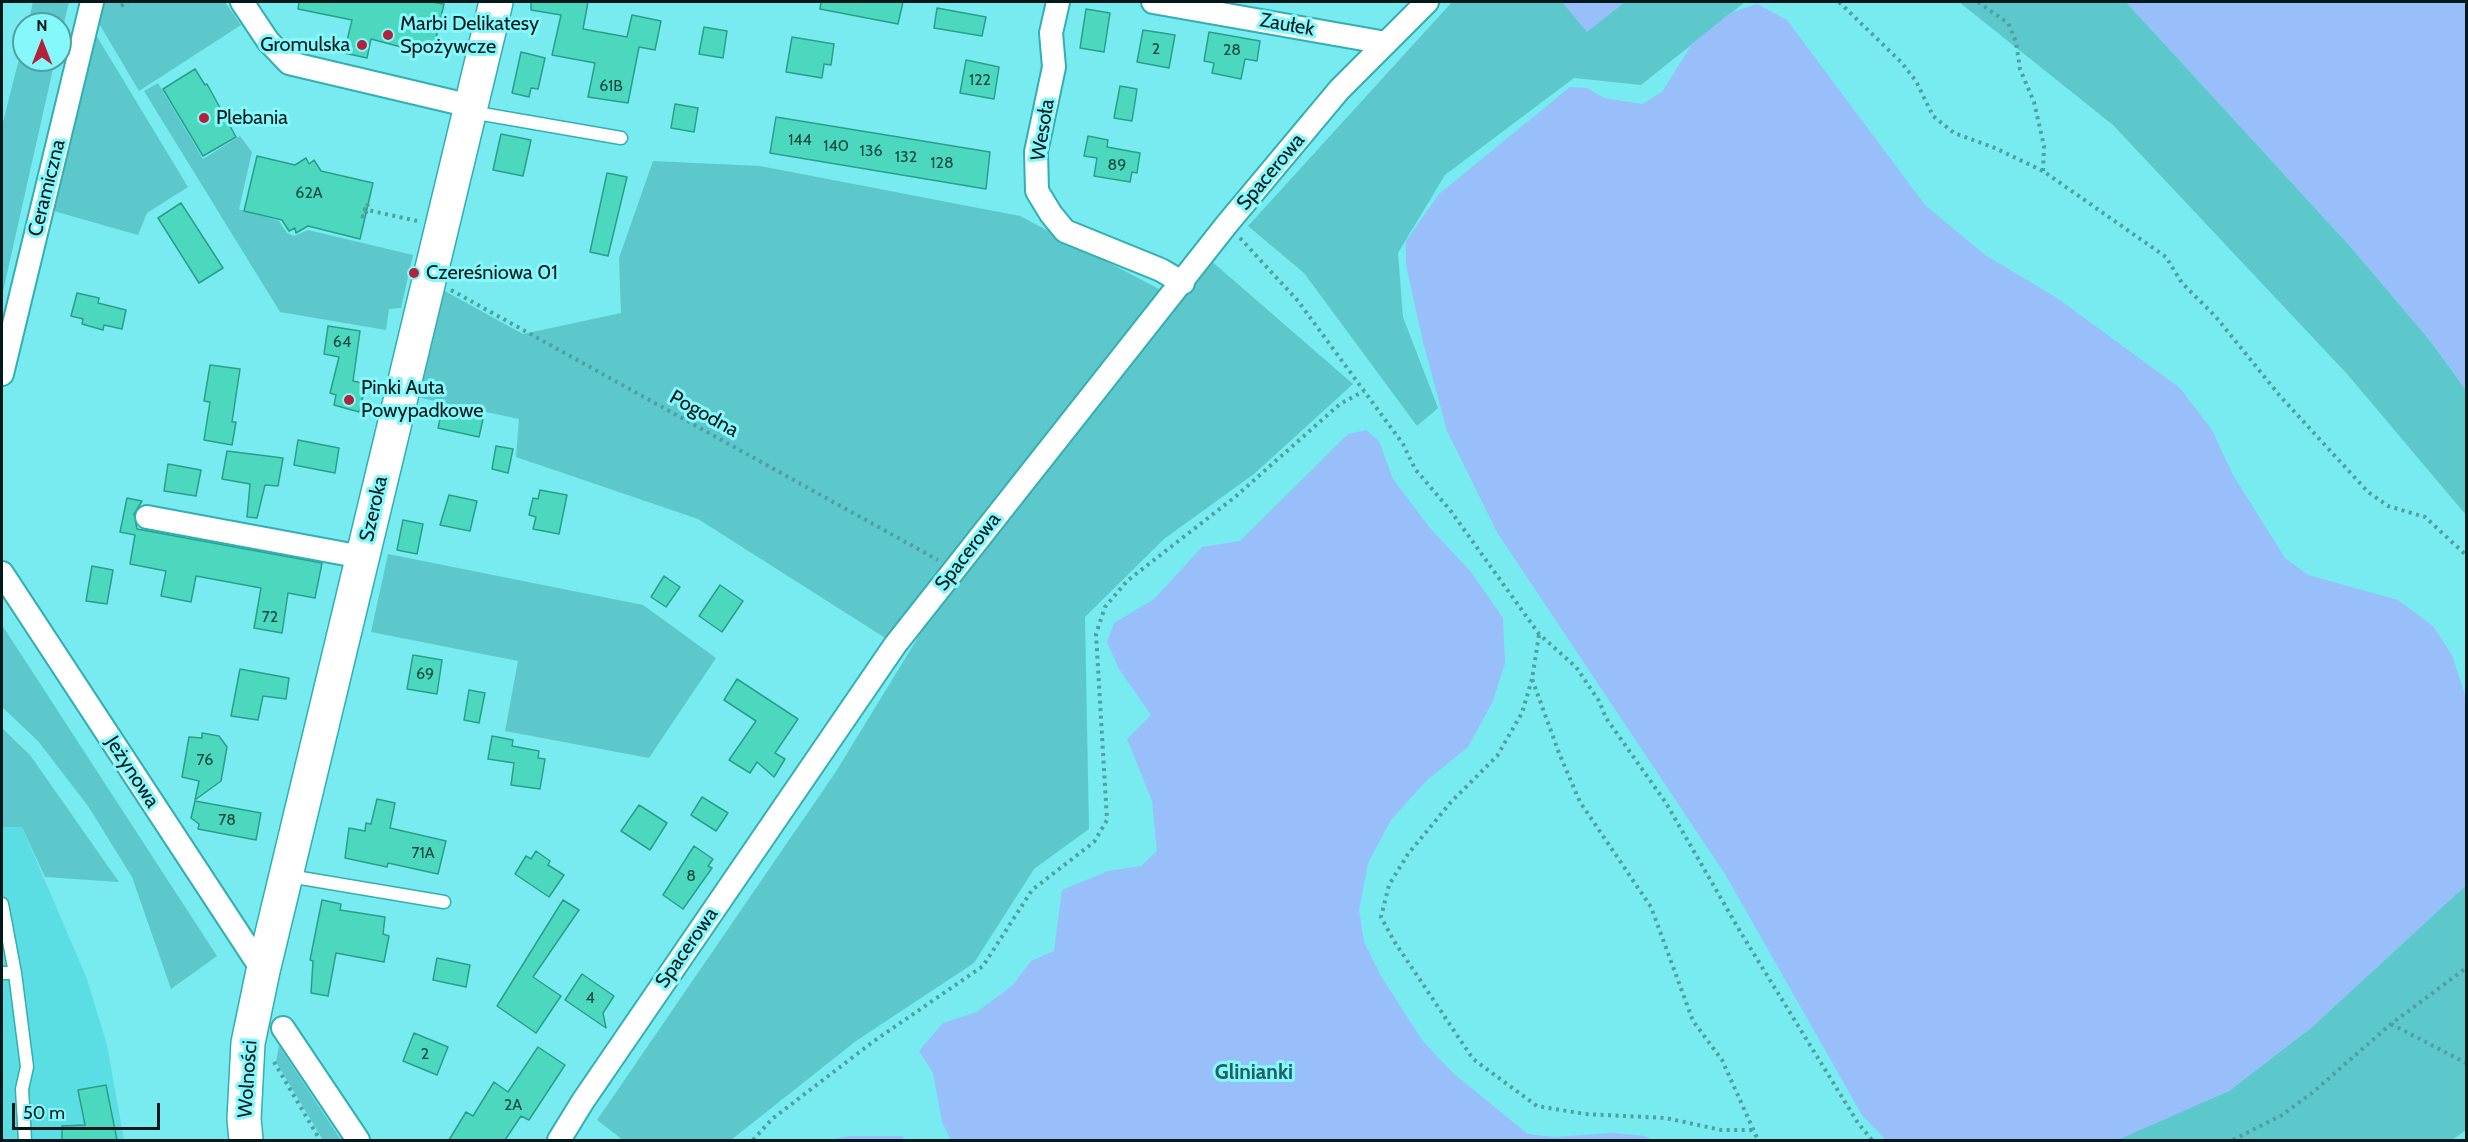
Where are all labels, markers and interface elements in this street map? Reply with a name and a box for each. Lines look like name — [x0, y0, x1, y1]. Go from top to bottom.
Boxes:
street label: Zaułek — [1258, 8, 1316, 42]
north arrow — [12, 12, 72, 72]
place label: Marbi Delikatesy Spożywcze — [400, 12, 539, 59]
text: N — [36, 16, 48, 35]
marker: Marbi Delikatesy Spożywcze — [381, 28, 395, 42]
place label: Gromulska — [260, 33, 350, 57]
marker: Gromulska — [355, 38, 369, 52]
house number: 2 — [1152, 39, 1160, 59]
house number: 28 — [1223, 40, 1241, 60]
house number: 122 — [969, 70, 991, 90]
house number: 61B — [599, 76, 623, 96]
street label: Wesoła — [1026, 98, 1060, 162]
place label: Plebania — [216, 106, 288, 130]
marker: Plebania — [197, 111, 211, 125]
street label: Spacerowa — [1232, 129, 1310, 215]
house number: 144 — [788, 130, 812, 150]
house number: 140 — [823, 136, 849, 156]
street label: Ceramiczna — [23, 137, 71, 239]
house number: 136 — [860, 141, 882, 161]
house number: 132 — [895, 147, 917, 167]
house number: 128 — [930, 153, 954, 173]
house number: 89 — [1108, 155, 1126, 175]
house number: 62A — [295, 183, 323, 203]
place label: Czereśniowa 01 — [426, 261, 558, 285]
marker: Czereśniowa 01 — [407, 266, 421, 280]
house number: 64 — [333, 332, 351, 352]
place label: Pinki Auta Powypadkowe — [361, 376, 484, 423]
street label: Pogodna — [665, 385, 743, 443]
marker: Pinki Auta Powypadkowe — [342, 393, 356, 407]
street label: Szeroka — [355, 474, 393, 544]
street label: Spacerowa — [930, 508, 1006, 596]
house number: 72 — [262, 607, 278, 627]
house number: 69 — [416, 664, 434, 684]
street label: Jeżynowa — [100, 732, 164, 812]
house number: 76 — [197, 750, 213, 770]
house number: 78 — [218, 810, 236, 830]
house number: 71A — [411, 843, 435, 863]
house number: 8 — [686, 866, 696, 886]
street label: Spacerowa — [651, 903, 723, 993]
house number: 4 — [585, 988, 595, 1008]
street label: Wolności — [233, 1039, 263, 1119]
house number: 2 — [421, 1044, 429, 1064]
district label: Glinianki — [1215, 1060, 1293, 1086]
scale bar — [15, 1091, 164, 1129]
house number: 2A — [504, 1095, 522, 1115]
text: 50 m — [23, 1102, 65, 1124]

